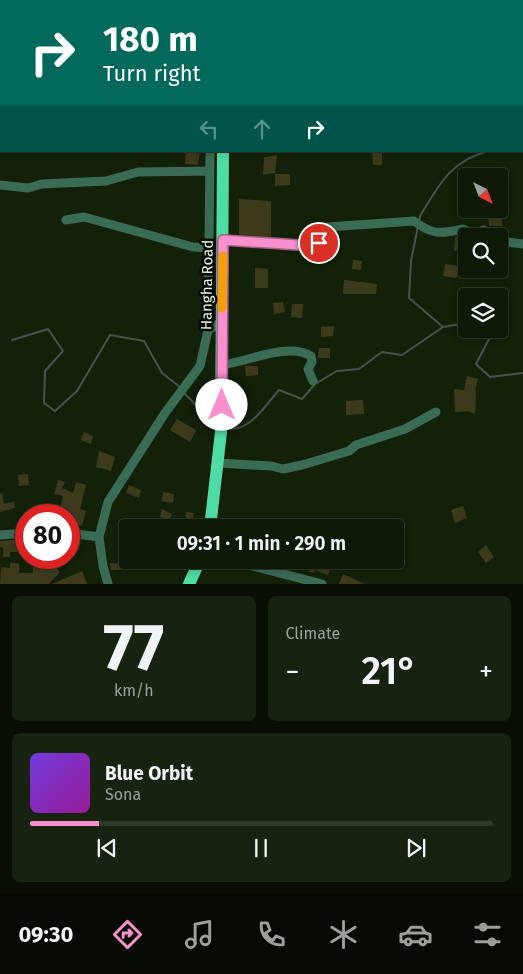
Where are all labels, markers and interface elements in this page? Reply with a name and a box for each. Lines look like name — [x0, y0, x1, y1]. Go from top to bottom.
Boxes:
text: 180 m — [103, 18, 198, 60]
icon: right — [20, 20, 85, 85]
text: Turn right — [103, 60, 200, 87]
icon: left — [195, 115, 223, 143]
icon: ahead — [248, 115, 276, 143]
icon: right — [301, 115, 329, 143]
north arrow — [458, 168, 508, 218]
map controls — [458, 168, 508, 338]
pin — [298, 222, 340, 264]
button: search — [458, 228, 508, 278]
icon: arrive — [305, 229, 333, 257]
street label: Hangha Road — [197, 240, 217, 330]
button: layers — [458, 288, 508, 338]
position arrow — [195, 378, 247, 430]
speed limit sign: 80 — [15, 504, 80, 569]
text: 09:31 · 1 min · 290 m — [177, 532, 346, 555]
text: 77 — [103, 609, 164, 687]
text: Climate — [286, 624, 340, 643]
text: 21° — [361, 648, 417, 694]
text: − — [286, 655, 300, 688]
text: + — [479, 655, 493, 688]
text: km/h — [114, 681, 154, 700]
text: Blue Orbit — [105, 762, 193, 785]
text: Sona — [105, 785, 141, 804]
icon: previous — [93, 834, 121, 862]
icon: pause — [247, 834, 275, 862]
icon: next — [402, 834, 430, 862]
icon: directions — [110, 917, 145, 952]
icon: music — [182, 917, 217, 952]
icon: phone — [254, 917, 289, 952]
icon: climate — [326, 917, 361, 952]
icon: car — [398, 917, 433, 952]
icon: filters — [470, 917, 505, 952]
text: 09:30 — [18, 921, 73, 948]

